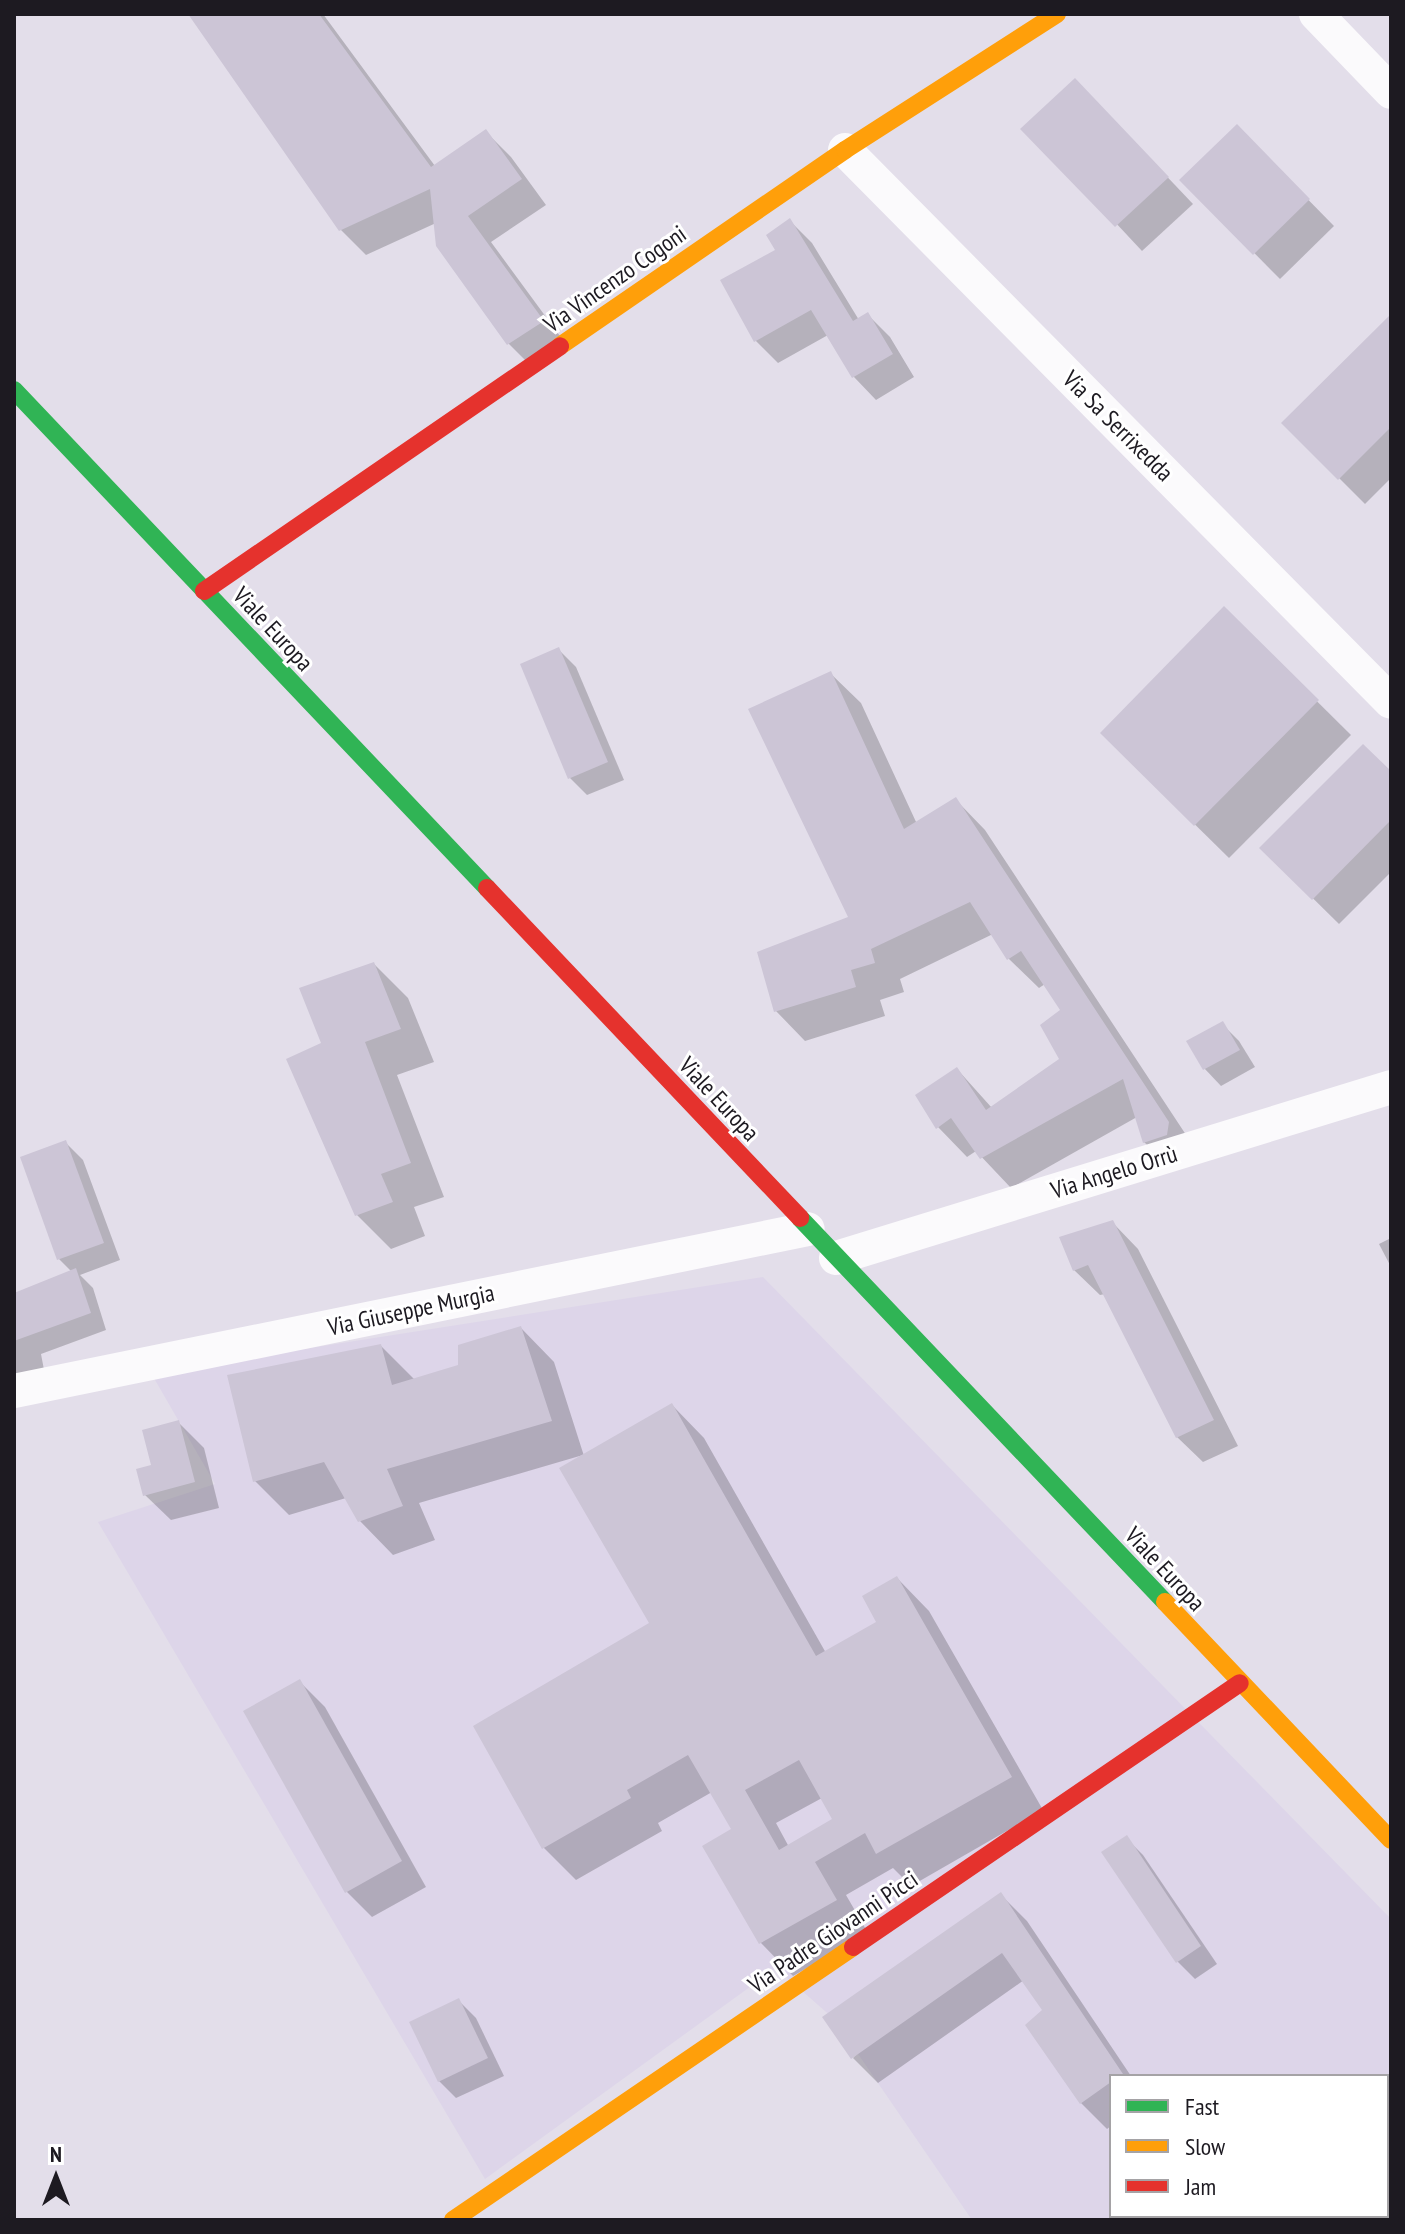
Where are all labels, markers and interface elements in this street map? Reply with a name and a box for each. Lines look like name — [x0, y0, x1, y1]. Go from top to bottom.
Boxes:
street label: Via Vincenzo Cogoni — [538, 219, 692, 339]
street label: Via Sa Serrixedda — [1057, 365, 1179, 487]
street label: Viale Europa — [227, 581, 319, 677]
street label: Viale Europa — [673, 1051, 765, 1147]
street label: Via Angelo Orrù — [1047, 1139, 1181, 1205]
street label: Via Giuseppe Murgia — [325, 1278, 497, 1342]
street label: Viale Europa — [1119, 1521, 1211, 1617]
street label: Via Padre Giovanni Picci — [743, 1865, 923, 1999]
legend — [1109, 2074, 1389, 2218]
text: Fast — [1185, 2091, 1219, 2122]
text: Slow — [1185, 2131, 1225, 2162]
north arrow — [16, 2138, 96, 2218]
text: N — [50, 2140, 62, 2168]
text: Jam — [1185, 2171, 1216, 2202]

